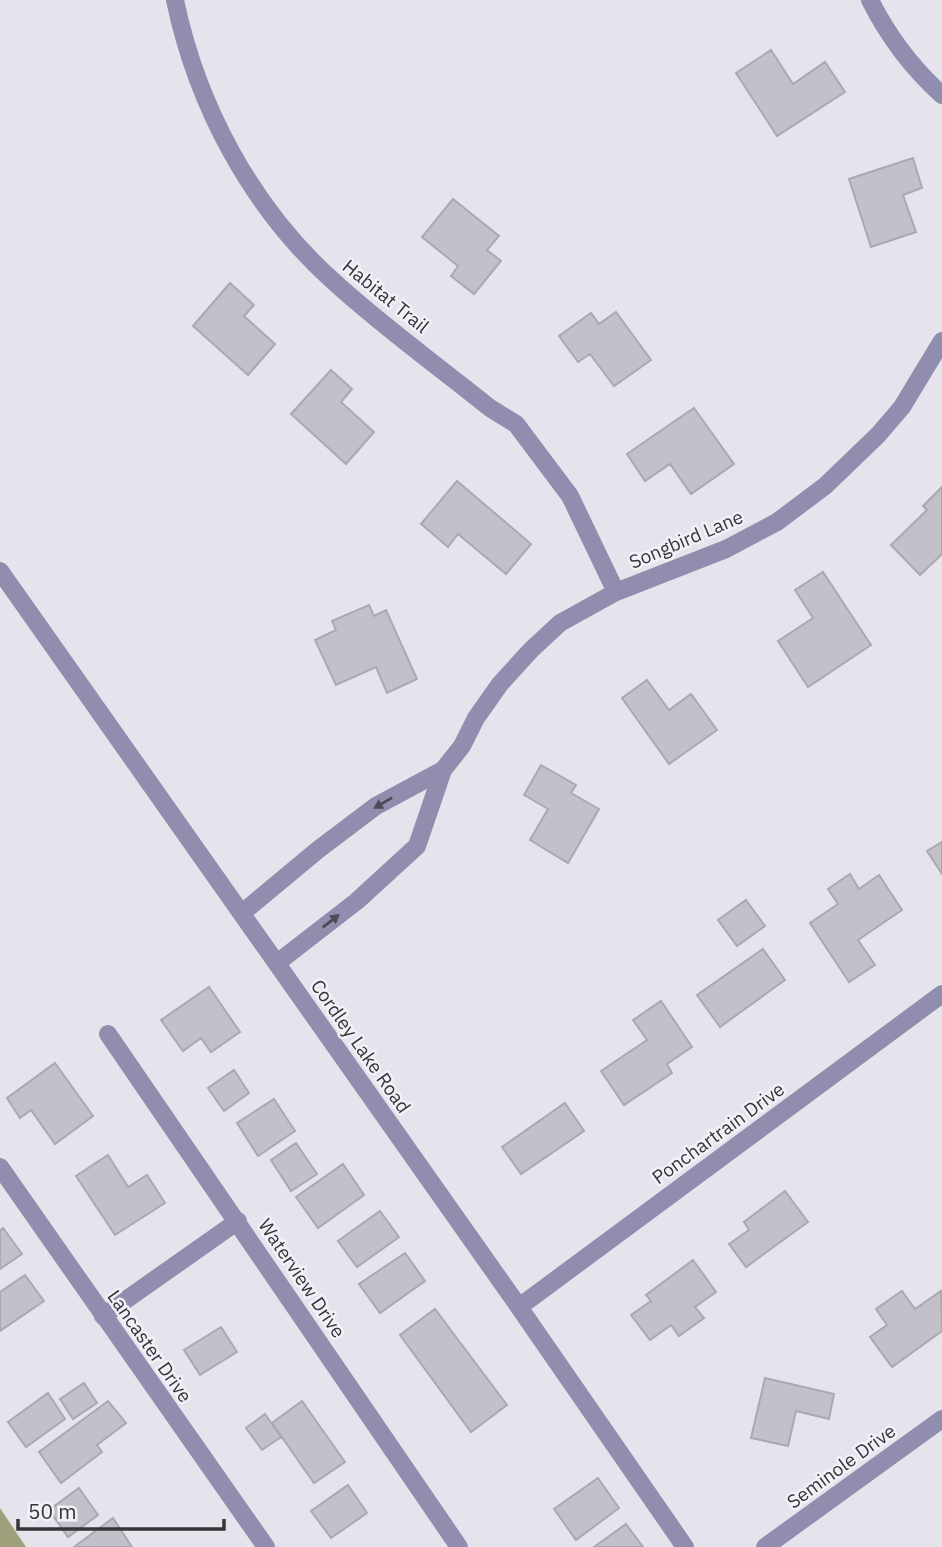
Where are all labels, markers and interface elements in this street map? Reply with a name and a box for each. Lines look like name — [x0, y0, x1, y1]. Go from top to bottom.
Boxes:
street label: Habitat Trail — [338, 254, 434, 338]
street label: Songbird Lane — [625, 504, 747, 574]
one-way arrow — [373, 797, 392, 809]
one-way arrow — [322, 914, 340, 929]
street label: Cordley Lake Road — [306, 975, 416, 1117]
street label: Ponchartrain Drive — [647, 1077, 789, 1189]
street label: Waterview Drive — [253, 1214, 351, 1342]
street label: Lancaster Drive — [102, 1285, 198, 1407]
street label: Seminole Drive — [782, 1419, 900, 1513]
scale bar — [18, 1488, 224, 1532]
text: 50 m — [28, 1497, 77, 1525]

